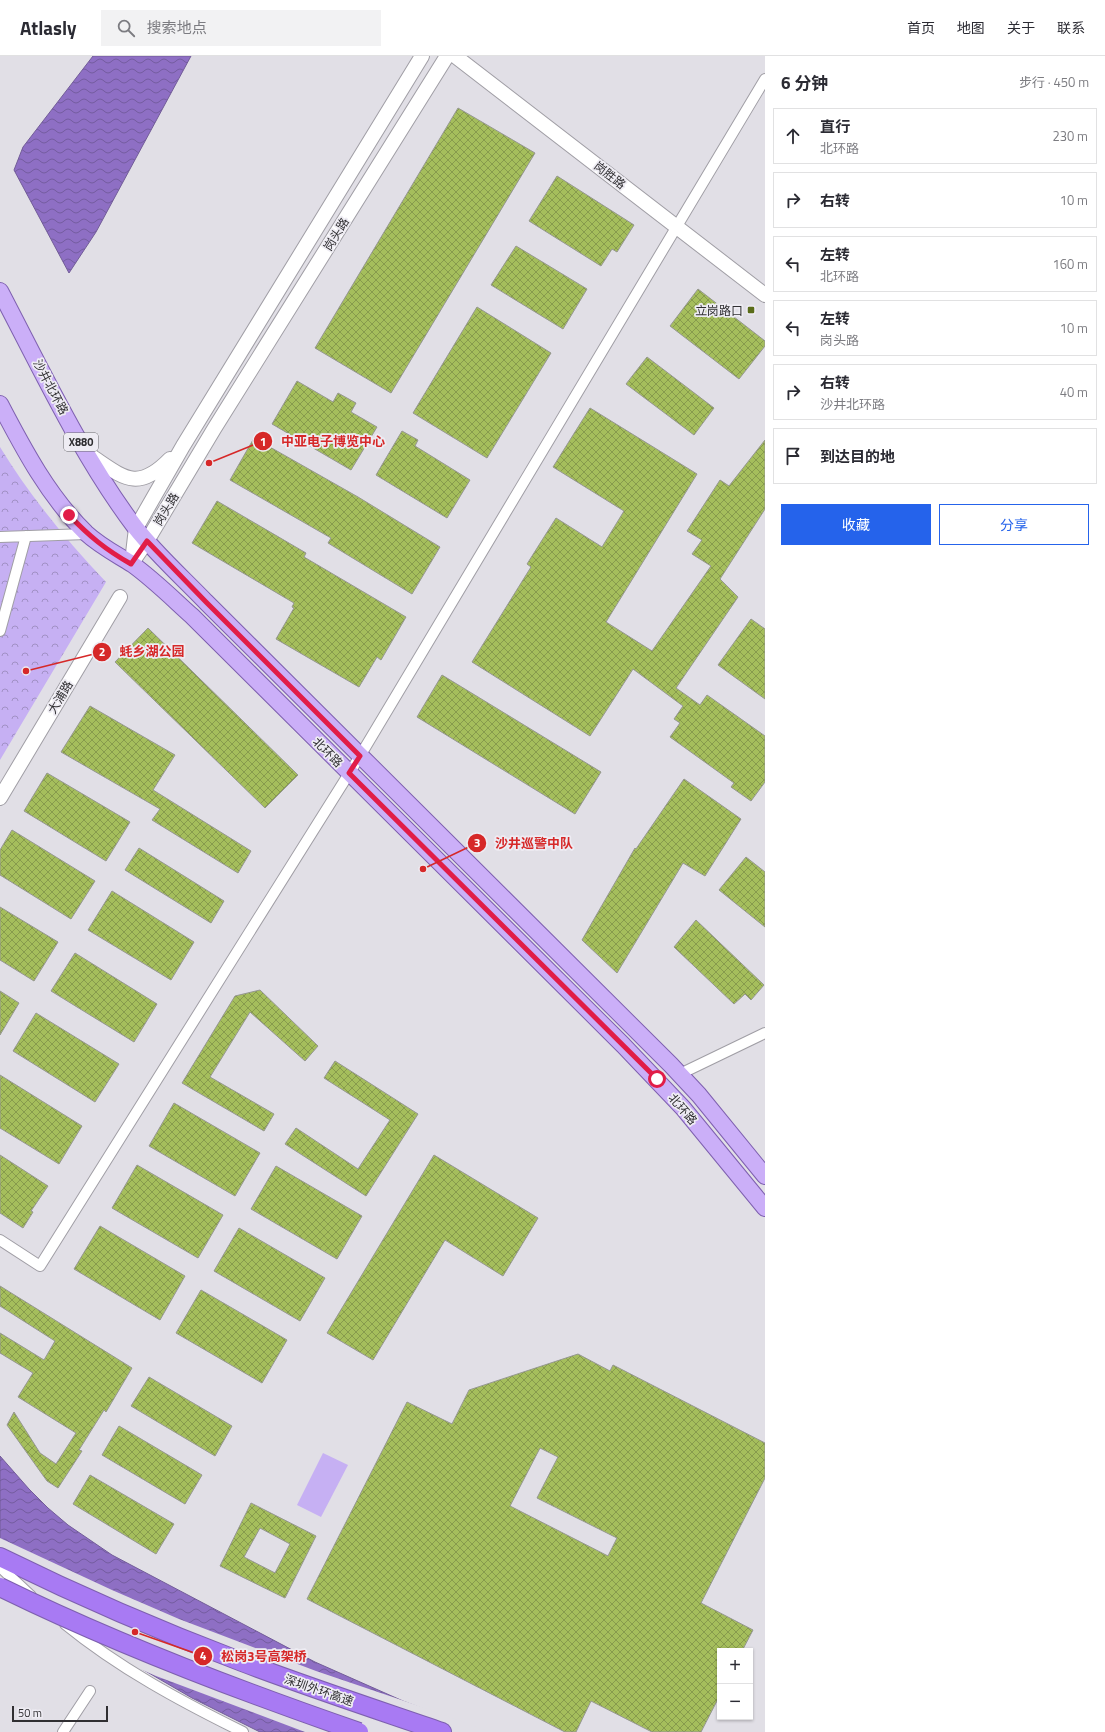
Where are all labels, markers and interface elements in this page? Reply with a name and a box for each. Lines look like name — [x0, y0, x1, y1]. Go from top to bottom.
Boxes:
search box — [101, 10, 381, 46]
text: Atlasly — [20, 13, 77, 42]
text: 搜索地点 — [147, 16, 207, 39]
icon: search — [115, 17, 137, 39]
text: 首页 — [907, 17, 935, 38]
text: 地图 — [957, 17, 985, 38]
text: 关于 — [1007, 17, 1035, 38]
text: 联系 — [1057, 17, 1085, 38]
text: 6 分钟 — [781, 70, 828, 96]
text: 步行 · 450 m — [1019, 72, 1089, 92]
text: 直行 — [820, 115, 850, 138]
icon: ahead — [782, 125, 804, 147]
text: 230 m — [1052, 126, 1088, 146]
text: 北环路 — [820, 138, 859, 158]
street label: 岗胜路 — [590, 156, 630, 194]
icon: right — [782, 189, 804, 211]
text: 右转 — [820, 189, 850, 212]
text: 10 m — [1060, 190, 1088, 210]
street label: 岗头路 — [318, 214, 354, 254]
text: 左转 — [820, 243, 850, 266]
icon: left — [782, 253, 804, 275]
text: 160 m — [1052, 254, 1088, 274]
text: 北环路 — [820, 266, 859, 286]
place label: 立岗路口 — [695, 301, 743, 320]
marker: 立岗路口 — [746, 305, 756, 315]
text: 左转 — [820, 307, 850, 330]
icon: left — [782, 317, 804, 339]
text: 10 m — [1060, 318, 1088, 338]
text: 岗头路 — [820, 330, 859, 350]
street label: 沙井北环路 — [29, 356, 73, 418]
text: 右转 — [820, 371, 850, 394]
icon: right — [782, 381, 804, 403]
text: 40 m — [1060, 382, 1088, 402]
text: 沙井北环路 — [820, 394, 885, 414]
callout: 中亚电子博览中心 — [253, 429, 393, 454]
text: 中亚电子博览中心 — [281, 431, 385, 451]
text: 1 — [260, 432, 266, 451]
road number: X880 — [64, 433, 98, 451]
icon: arrive — [782, 445, 804, 467]
text: 到达目的地 — [820, 445, 895, 468]
street label: 岗头路 — [149, 489, 183, 529]
button: 收藏 — [781, 504, 931, 545]
button: 分享 — [939, 504, 1089, 545]
route end — [60, 506, 78, 524]
callout: 蚝乡湖公园 — [92, 639, 193, 664]
text: 蚝乡湖公园 — [119, 641, 185, 661]
text: 2 — [99, 642, 105, 661]
street label: 大浦路 — [43, 677, 77, 717]
street label: 北环路 — [309, 733, 347, 771]
callout: 沙井巡警中队 — [467, 831, 581, 856]
text: 3 — [474, 833, 480, 852]
text: 沙井巡警中队 — [495, 833, 573, 853]
route start — [648, 1070, 666, 1088]
street label: 北环路 — [664, 1089, 702, 1129]
callout: 松岗3号高架桥 — [193, 1644, 314, 1669]
text: 4 — [200, 1646, 207, 1665]
text: 松岗3号高架桥 — [221, 1646, 307, 1666]
map controls — [717, 1648, 753, 1720]
button: + — [717, 1648, 753, 1684]
street label: 深圳外环高速 — [282, 1669, 356, 1711]
button: − — [717, 1684, 753, 1720]
scale bar — [12, 1704, 108, 1723]
text: 50 m — [18, 1705, 42, 1721]

